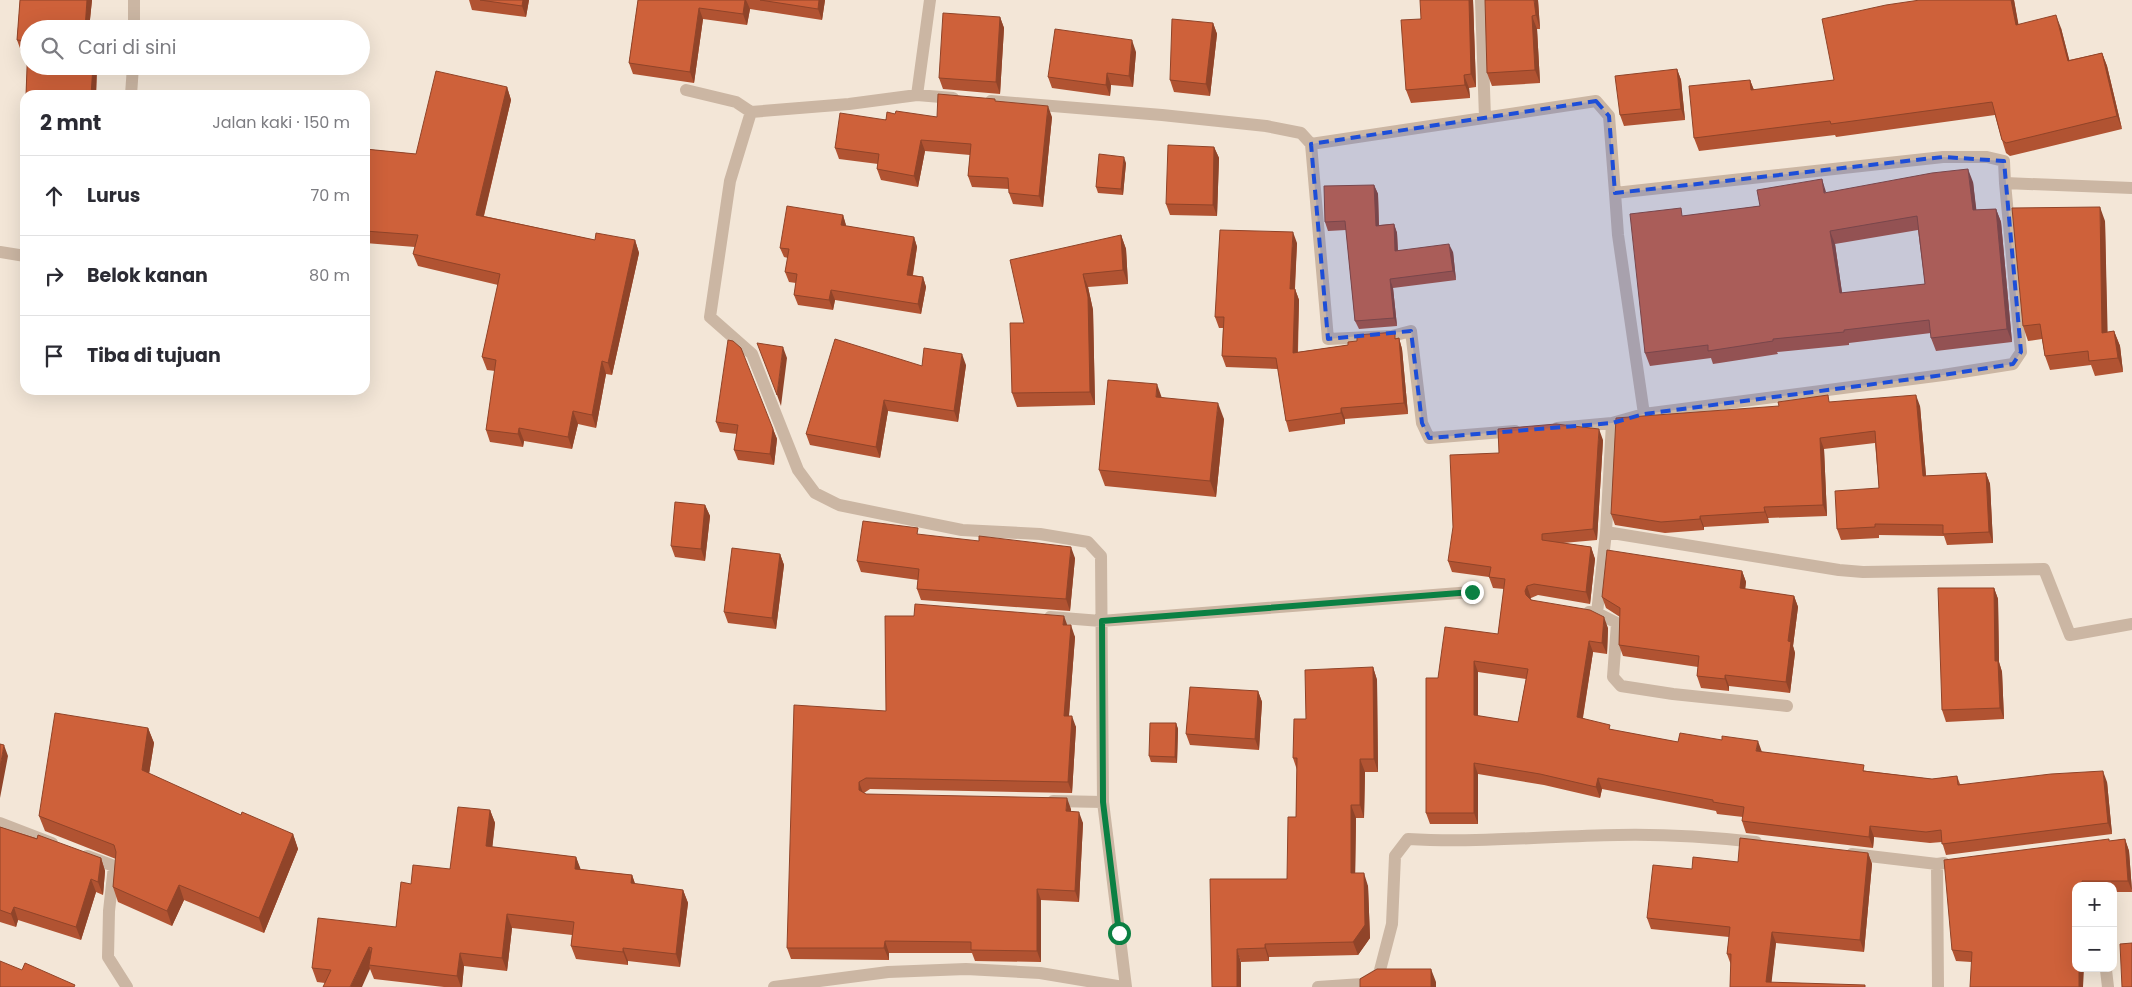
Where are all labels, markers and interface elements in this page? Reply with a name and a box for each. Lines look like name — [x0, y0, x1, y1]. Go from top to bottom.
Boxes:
search box — [20, 20, 370, 75]
icon: search — [38, 34, 66, 62]
text: Cari di sini — [78, 34, 176, 61]
text: 2 mnt — [40, 108, 101, 137]
text: Jalan kaki · 150 m — [212, 111, 350, 134]
icon: ahead — [40, 182, 68, 210]
text: Lurus — [87, 182, 140, 209]
text: 70 m — [310, 184, 350, 207]
icon: right — [40, 262, 68, 290]
text: Belok kanan — [87, 262, 208, 289]
text: 80 m — [309, 264, 350, 287]
icon: arrive — [40, 342, 68, 370]
text: Tiba di tujuan — [87, 342, 221, 369]
route end — [1461, 581, 1484, 604]
map controls — [2072, 882, 2117, 972]
button: + — [2072, 882, 2117, 927]
route start — [1108, 922, 1131, 945]
button: − — [2072, 927, 2117, 972]

